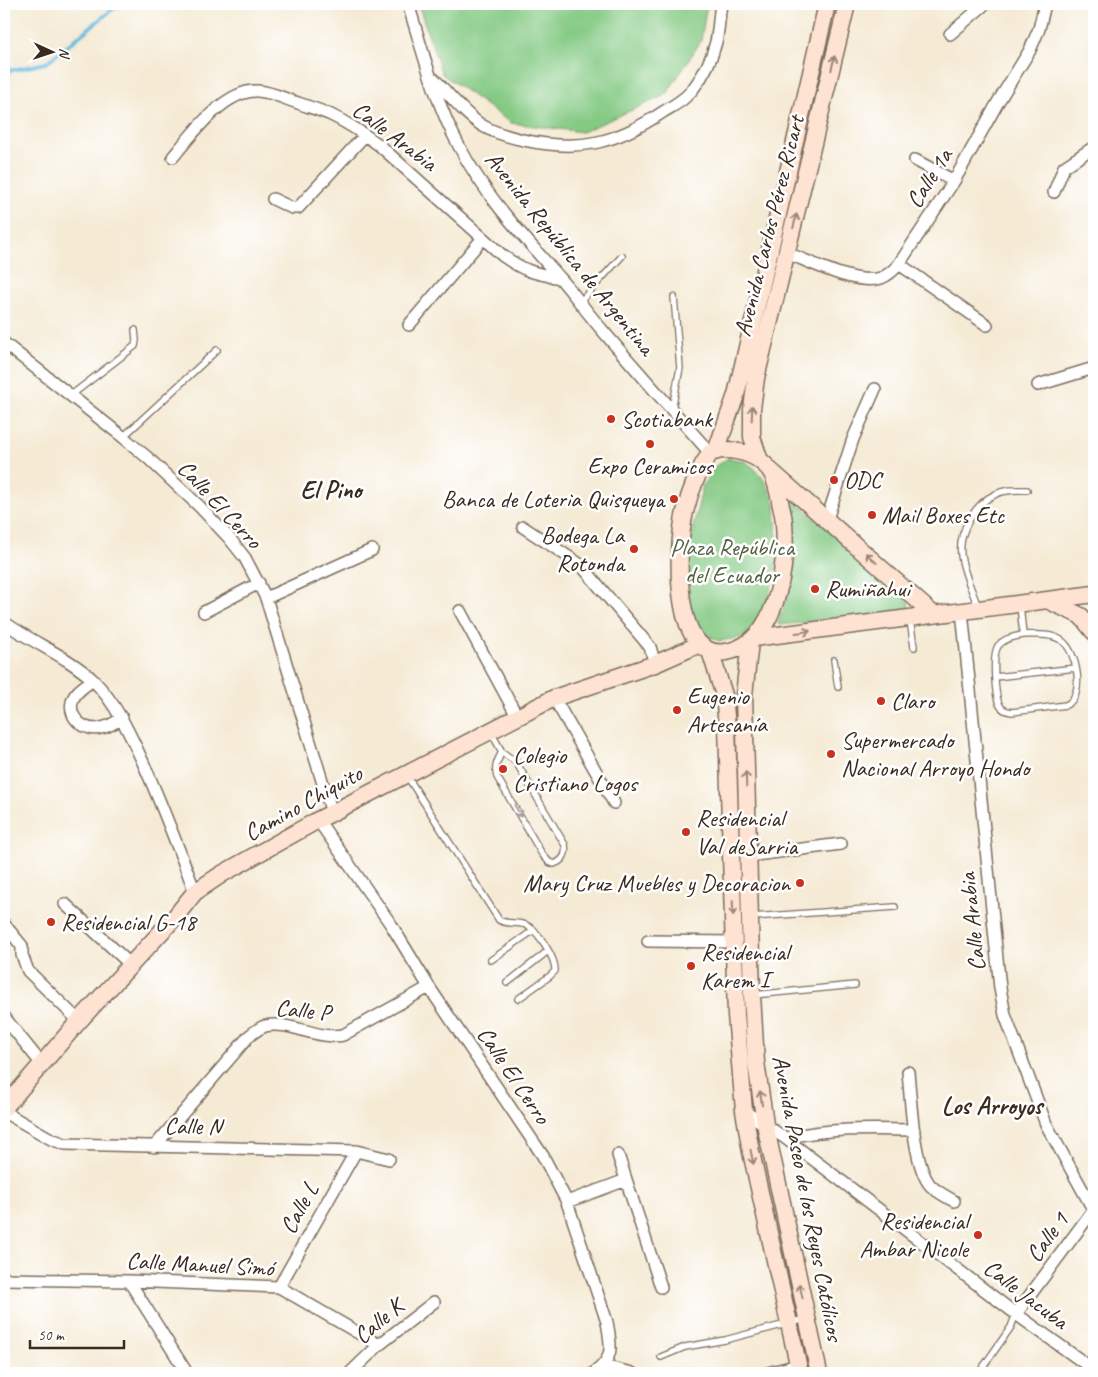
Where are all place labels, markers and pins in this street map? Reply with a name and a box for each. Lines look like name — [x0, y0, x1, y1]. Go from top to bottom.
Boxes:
place label: Scotiabank — [621, 404, 714, 434]
marker: Scotiabank — [605, 413, 617, 425]
marker: Expo Ceramicos — [644, 438, 656, 450]
place label: Expo Ceramicos — [587, 451, 714, 481]
place label: ODC — [844, 465, 885, 495]
marker: ODC — [828, 474, 840, 486]
place label: Banca de Loteria Quisqueya — [442, 484, 666, 514]
marker: Banca de Loteria Quisqueya — [668, 493, 680, 505]
place label: Mail Boxes Etc — [882, 500, 1006, 530]
marker: Mail Boxes Etc — [866, 509, 878, 521]
place label: Bodega La Rotonda — [541, 520, 626, 578]
marker: Bodega La Rotonda — [628, 543, 640, 555]
place label: Rumiñahui — [825, 574, 913, 604]
marker: Rumiñahui — [809, 583, 821, 595]
place label: Eugenio Artesanía — [687, 681, 768, 739]
place label: Claro — [891, 686, 937, 716]
marker: Claro — [875, 695, 887, 707]
marker: Eugenio Artesanía — [671, 704, 683, 716]
place label: Supermercado Nacional Arroyo Hondo — [841, 725, 1032, 783]
place label: Colegio Cristiano Logos — [513, 740, 639, 798]
marker: Supermercado Nacional Arroyo Hondo — [825, 748, 837, 760]
marker: Colegio Cristiano Logos — [497, 763, 509, 775]
place label: Residencial Val deSarria — [696, 803, 799, 861]
marker: Residencial Val deSarria — [680, 826, 692, 838]
place label: Mary Cruz Muebles y Decoracion — [523, 868, 791, 898]
marker: Mary Cruz Muebles y Decoracion — [794, 877, 806, 889]
place label: Residencial G-18 — [61, 907, 198, 937]
marker: Residencial G-18 — [45, 916, 57, 928]
place label: Residencial Karem I — [701, 937, 793, 995]
marker: Residencial Karem I — [685, 960, 697, 972]
place label: Residencial Ambar Nicole — [859, 1206, 972, 1264]
marker: Residencial Ambar Nicole — [972, 1229, 984, 1241]

